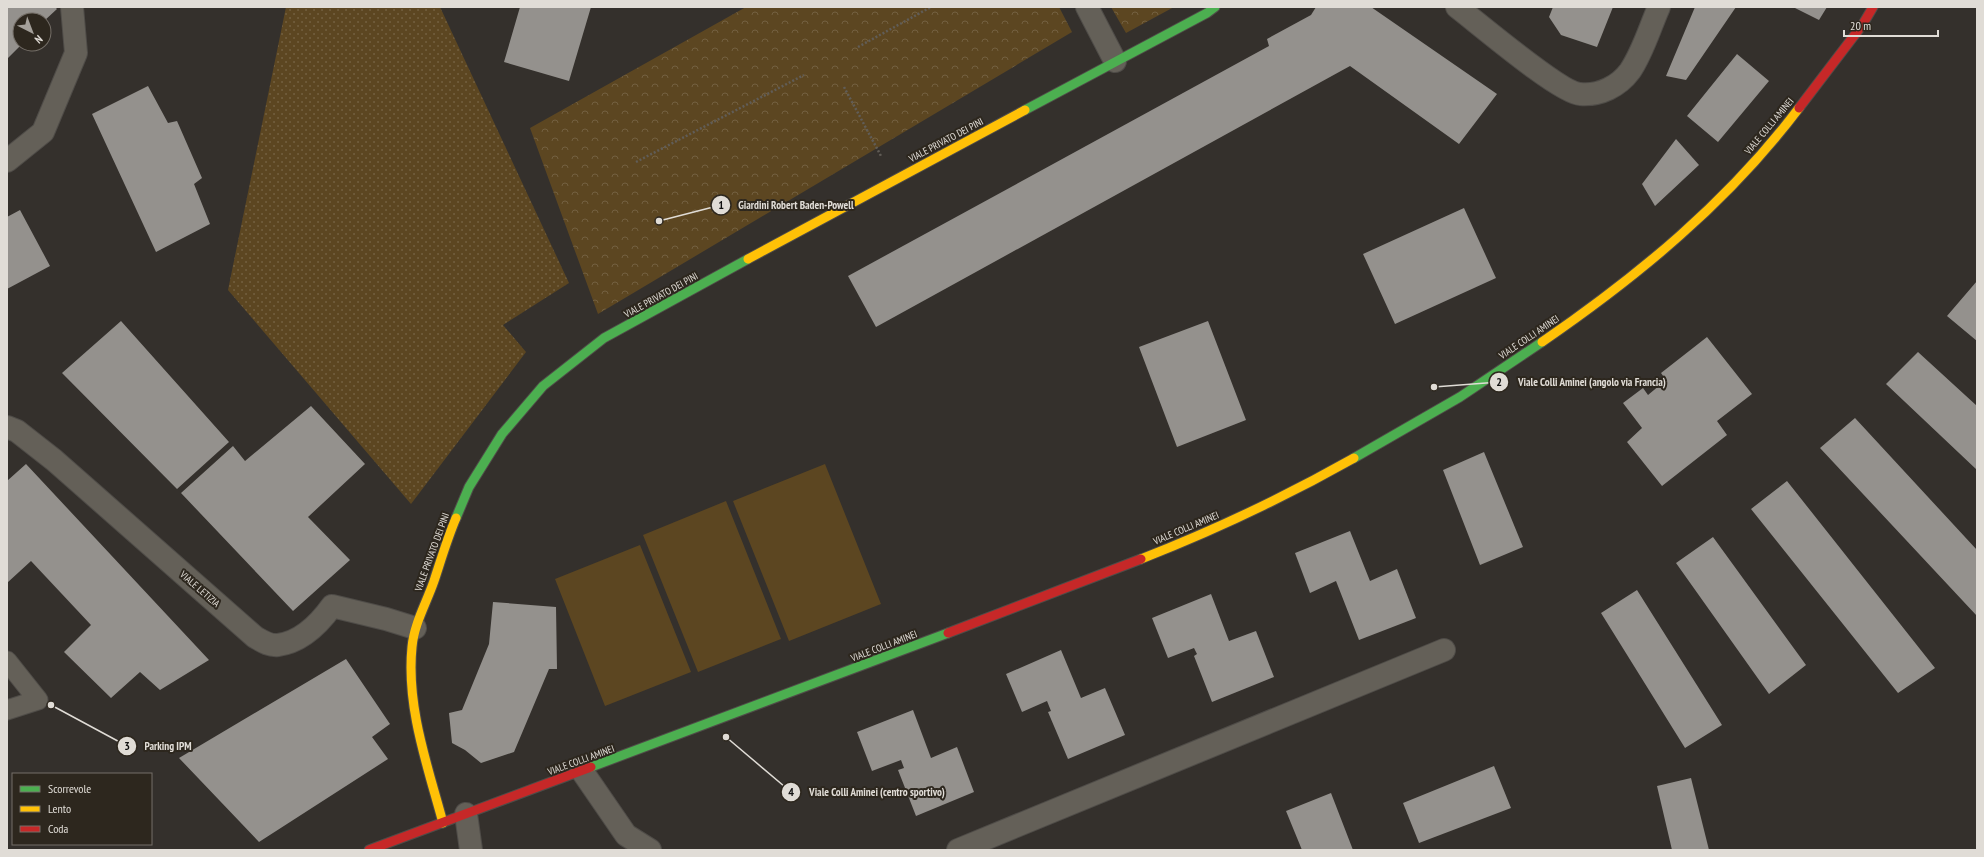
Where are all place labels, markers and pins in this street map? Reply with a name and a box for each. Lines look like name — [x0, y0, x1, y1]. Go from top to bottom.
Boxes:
callout: Giardini Robert Baden-Powell — [711, 194, 862, 217]
callout: Viale Colli Aminei (angolo via Francia) — [1489, 371, 1674, 394]
callout: Parking IPM — [117, 734, 200, 757]
callout: Viale Colli Aminei (centro sportivo) — [781, 781, 953, 804]

